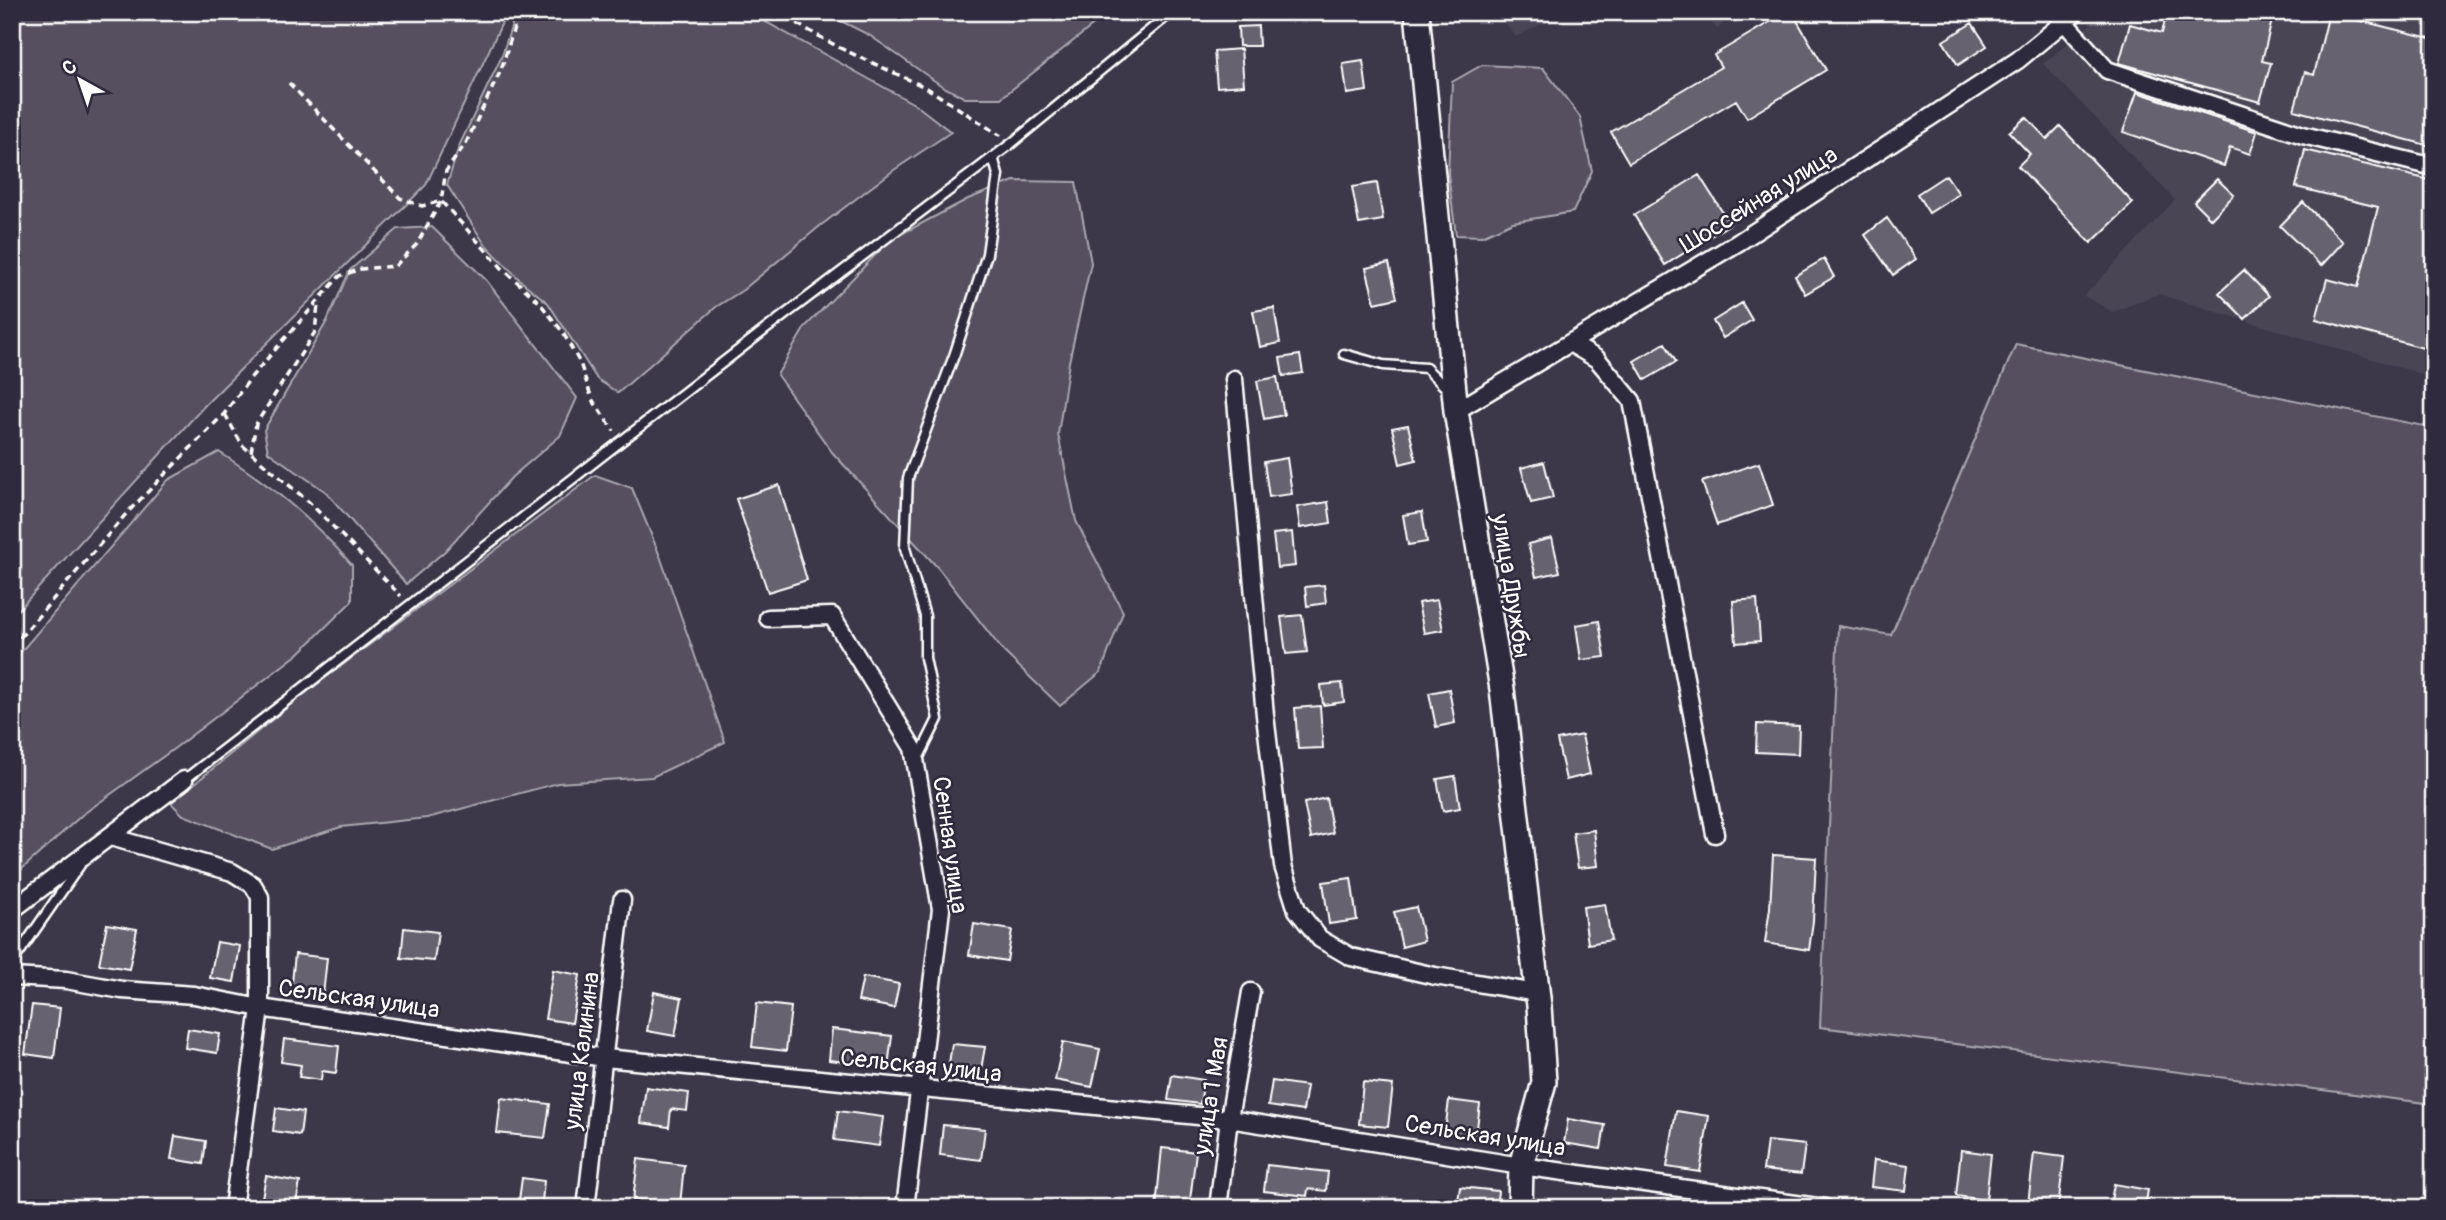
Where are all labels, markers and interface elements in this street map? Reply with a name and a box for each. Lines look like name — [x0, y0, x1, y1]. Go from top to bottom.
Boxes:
north arrow — [46, 46, 116, 116]
text: С — [58, 55, 82, 81]
street label: Шоссейная улица — [1675, 140, 1843, 260]
street label: улица Дружбы — [1485, 511, 1537, 660]
street label: Сенная улица — [926, 775, 974, 915]
street label: улица Калинина — [558, 970, 606, 1133]
street label: Сельская улица — [277, 973, 441, 1025]
street label: улица 1 Мая — [1187, 1035, 1235, 1158]
street label: Сельская улица — [839, 1043, 1003, 1089]
street label: Сельская улица — [1403, 1109, 1567, 1163]

